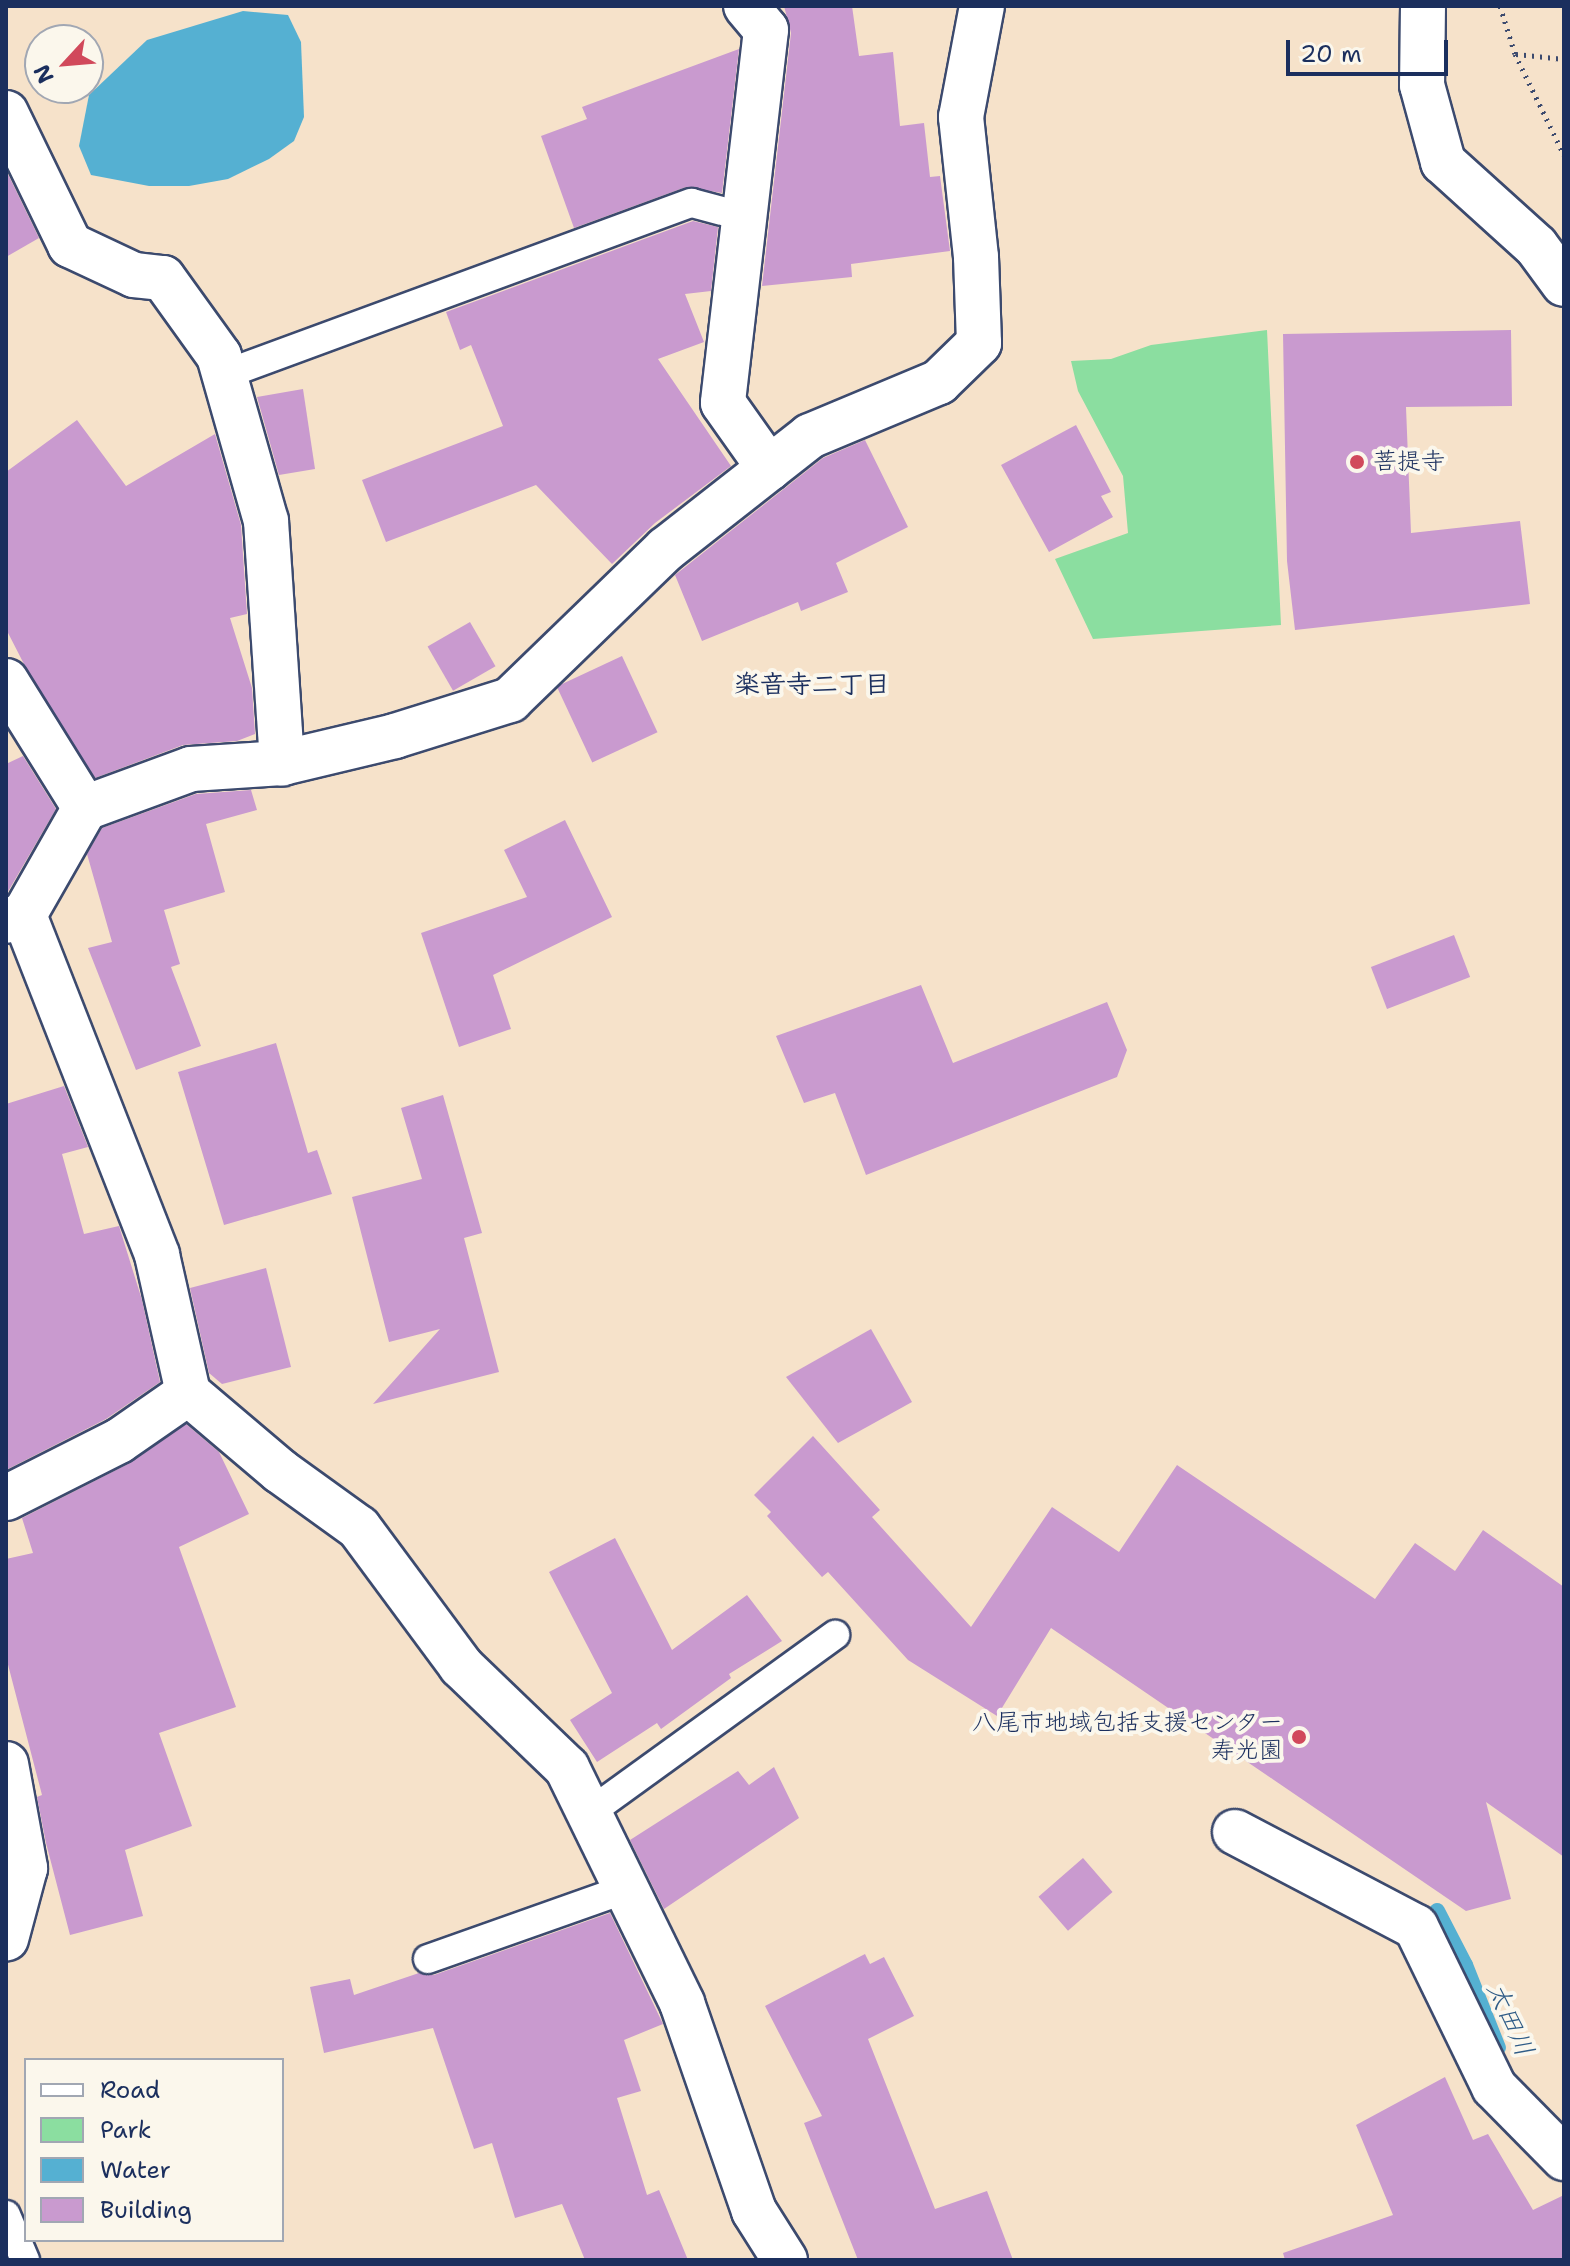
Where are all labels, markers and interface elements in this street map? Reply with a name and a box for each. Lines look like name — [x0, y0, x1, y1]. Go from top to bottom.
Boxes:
north arrow — [24, 24, 104, 104]
scale bar — [1290, 24, 1452, 74]
text: 20 m — [1300, 38, 1362, 70]
text: N — [27, 60, 61, 88]
place label: 菩提寺 — [1373, 448, 1445, 476]
marker: 菩提寺 — [1348, 453, 1366, 471]
district label: 楽音寺二丁目 — [734, 668, 890, 700]
place label: 八尾市地域包括支援センター 寿光園 — [971, 1709, 1283, 1765]
marker: 八尾市地域包括支援センター 寿光園 — [1290, 1728, 1308, 1746]
water label: 太田川 — [1481, 1977, 1541, 2061]
legend — [24, 2058, 284, 2242]
text: Road — [100, 2074, 160, 2106]
text: Park — [100, 2114, 152, 2146]
text: Water — [100, 2154, 171, 2186]
text: Building — [100, 2194, 192, 2226]

